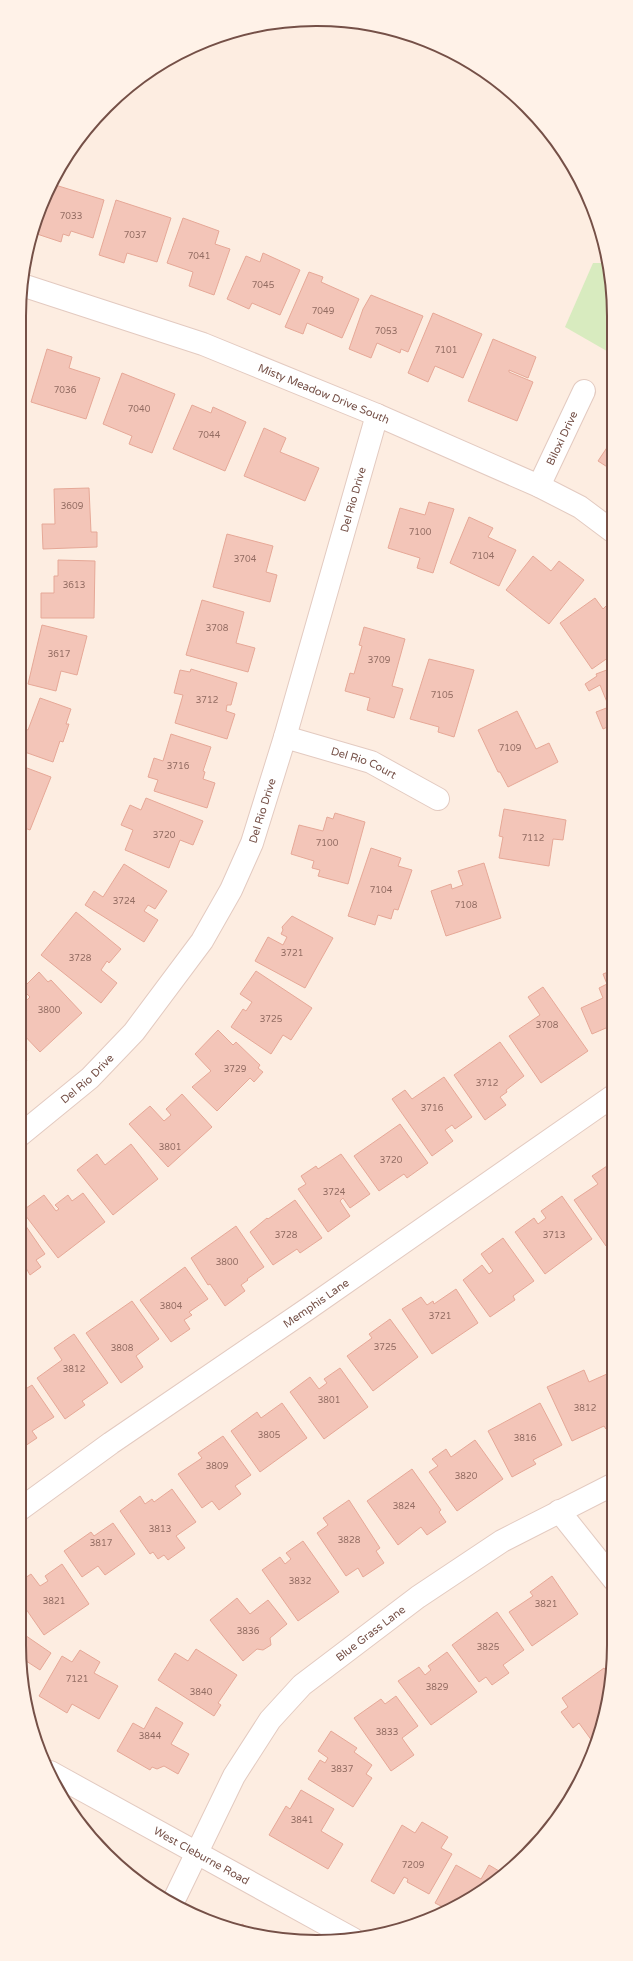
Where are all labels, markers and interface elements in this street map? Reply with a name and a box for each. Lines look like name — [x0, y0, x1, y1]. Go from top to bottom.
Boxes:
house number: 7033 — [60, 211, 82, 222]
house number: 7037 — [124, 230, 147, 241]
house number: 7041 — [188, 251, 210, 262]
house number: 7045 — [252, 280, 275, 291]
house number: 7049 — [312, 306, 335, 317]
house number: 7053 — [375, 326, 397, 337]
house number: 7101 — [435, 345, 457, 356]
street label: Misty Meadow Drive South — [256, 361, 392, 426]
house number: 7036 — [54, 385, 77, 396]
house number: 7040 — [128, 404, 151, 415]
street label: Biloxi Drive — [543, 409, 580, 467]
house number: 7044 — [198, 430, 221, 441]
street label: Del Rio Drive — [337, 465, 368, 534]
house number: 3609 — [61, 501, 84, 512]
house number: 7100 — [409, 527, 432, 538]
house number: 7104 — [472, 551, 495, 562]
house number: 3704 — [234, 554, 257, 565]
house number: 3613 — [63, 580, 85, 591]
house number: 3708 — [206, 623, 229, 634]
house number: 3617 — [48, 649, 71, 660]
house number: 3709 — [368, 655, 391, 666]
house number: 7105 — [431, 690, 454, 701]
house number: 3712 — [196, 695, 218, 706]
house number: 7109 — [499, 743, 522, 754]
street label: Del Rio Court — [330, 744, 399, 781]
house number: 3716 — [167, 761, 190, 772]
street label: Del Rio Drive — [246, 777, 278, 845]
house number: 3720 — [153, 830, 176, 841]
house number: 7112 — [522, 833, 544, 844]
house number: 7100 — [316, 838, 339, 849]
house number: 7104 — [370, 885, 393, 896]
house number: 3724 — [113, 896, 136, 907]
house number: 7108 — [455, 900, 478, 911]
house number: 3721 — [281, 948, 303, 959]
house number: 3728 — [69, 953, 92, 964]
house number: 3800 — [38, 1005, 61, 1016]
house number: 3725 — [260, 1014, 283, 1025]
house number: 3708 — [536, 1020, 559, 1031]
street label: Del Rio Drive — [58, 1051, 116, 1106]
house number: 3729 — [224, 1064, 247, 1075]
house number: 3712 — [476, 1078, 498, 1089]
house number: 3716 — [421, 1103, 444, 1114]
house number: 3801 — [159, 1142, 181, 1153]
house number: 3720 — [380, 1155, 403, 1166]
house number: 3724 — [323, 1187, 346, 1198]
house number: 3728 — [275, 1230, 298, 1241]
house number: 3713 — [543, 1230, 565, 1241]
house number: 3800 — [216, 1257, 239, 1268]
street label: Memphis Lane — [281, 1276, 351, 1330]
house number: 3804 — [160, 1301, 183, 1312]
house number: 3721 — [429, 1311, 451, 1322]
house number: 3725 — [374, 1342, 397, 1353]
house number: 3808 — [111, 1343, 134, 1354]
house number: 3812 — [63, 1364, 85, 1375]
house number: 3801 — [318, 1395, 340, 1406]
house number: 3812 — [574, 1403, 596, 1414]
house number: 3805 — [258, 1430, 281, 1441]
house number: 3816 — [514, 1433, 537, 1444]
house number: 3809 — [206, 1461, 229, 1472]
house number: 3820 — [455, 1471, 478, 1482]
house number: 3824 — [393, 1501, 416, 1512]
house number: 3813 — [149, 1524, 171, 1535]
house number: 3828 — [338, 1535, 361, 1546]
house number: 3817 — [90, 1538, 113, 1549]
house number: 3832 — [289, 1576, 311, 1587]
house number: 3821 — [43, 1596, 65, 1607]
house number: 3821 — [535, 1599, 557, 1610]
street label: Blue Grass Lane — [333, 1603, 408, 1664]
house number: 3836 — [237, 1626, 260, 1637]
house number: 3825 — [477, 1642, 500, 1653]
house number: 7121 — [66, 1674, 88, 1685]
house number: 3829 — [426, 1682, 449, 1693]
house number: 3840 — [190, 1687, 213, 1698]
house number: 3833 — [376, 1727, 398, 1738]
house number: 3844 — [139, 1731, 162, 1742]
house number: 3837 — [331, 1764, 354, 1775]
house number: 3841 — [291, 1815, 313, 1826]
street label: West Cleburne Road — [151, 1824, 252, 1887]
house number: 7209 — [402, 1860, 425, 1871]

